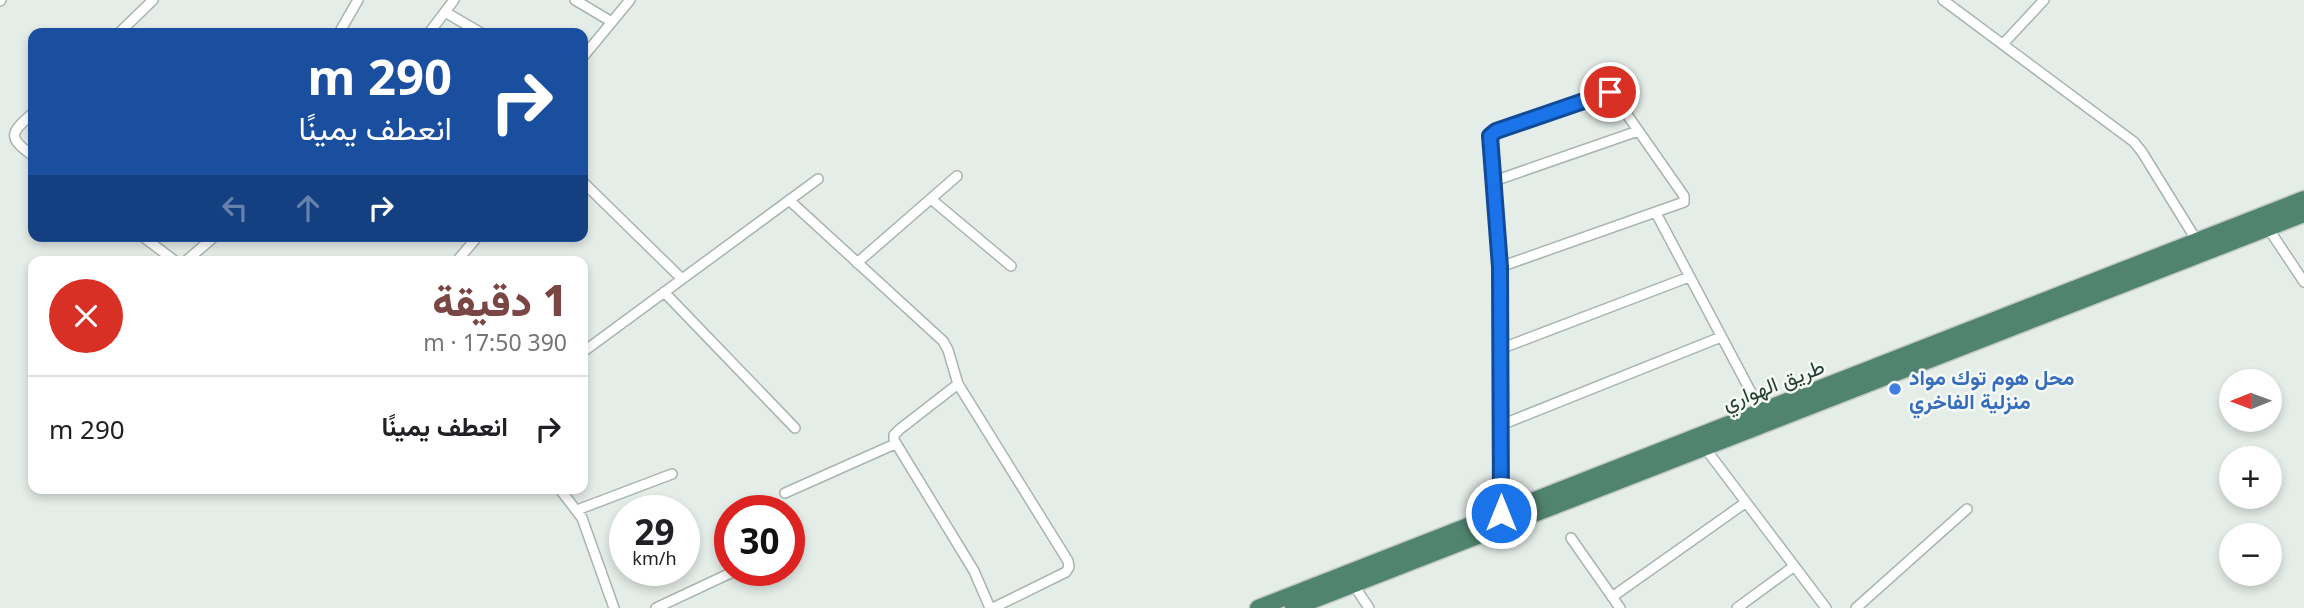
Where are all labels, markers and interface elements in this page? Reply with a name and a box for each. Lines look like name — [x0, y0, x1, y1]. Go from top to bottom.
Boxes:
text: 290 m — [307, 43, 452, 109]
icon: right — [476, 56, 567, 147]
pin — [1580, 62, 1640, 122]
icon: arrive — [1591, 73, 1629, 111]
text: انعطف يمينًا — [298, 106, 452, 149]
icon: left — [216, 189, 254, 227]
icon: ahead — [289, 189, 327, 227]
icon: right — [362, 189, 400, 227]
text: 1 دقيقة — [432, 271, 567, 328]
button: close — [49, 279, 123, 353]
text: 390 m · 17:50 — [423, 326, 567, 358]
street label: طريق الهواري — [1718, 352, 1830, 420]
place label: محل هوم توك مواد منزلية الفاخري — [1909, 363, 2075, 419]
north arrow — [2219, 369, 2282, 432]
map controls — [2219, 369, 2282, 586]
marker: محل هوم توك مواد منزلية الفاخري — [1887, 381, 1903, 397]
text: انعطف يمينًا — [381, 408, 508, 444]
icon: right — [529, 410, 567, 448]
text: 290 m — [49, 411, 125, 447]
button: + — [2219, 446, 2282, 509]
position arrow — [1464, 476, 1538, 550]
speed limit sign: 30 — [714, 495, 805, 586]
text: 29 — [634, 508, 675, 555]
button: − — [2219, 523, 2282, 586]
text: km/h — [632, 546, 677, 570]

